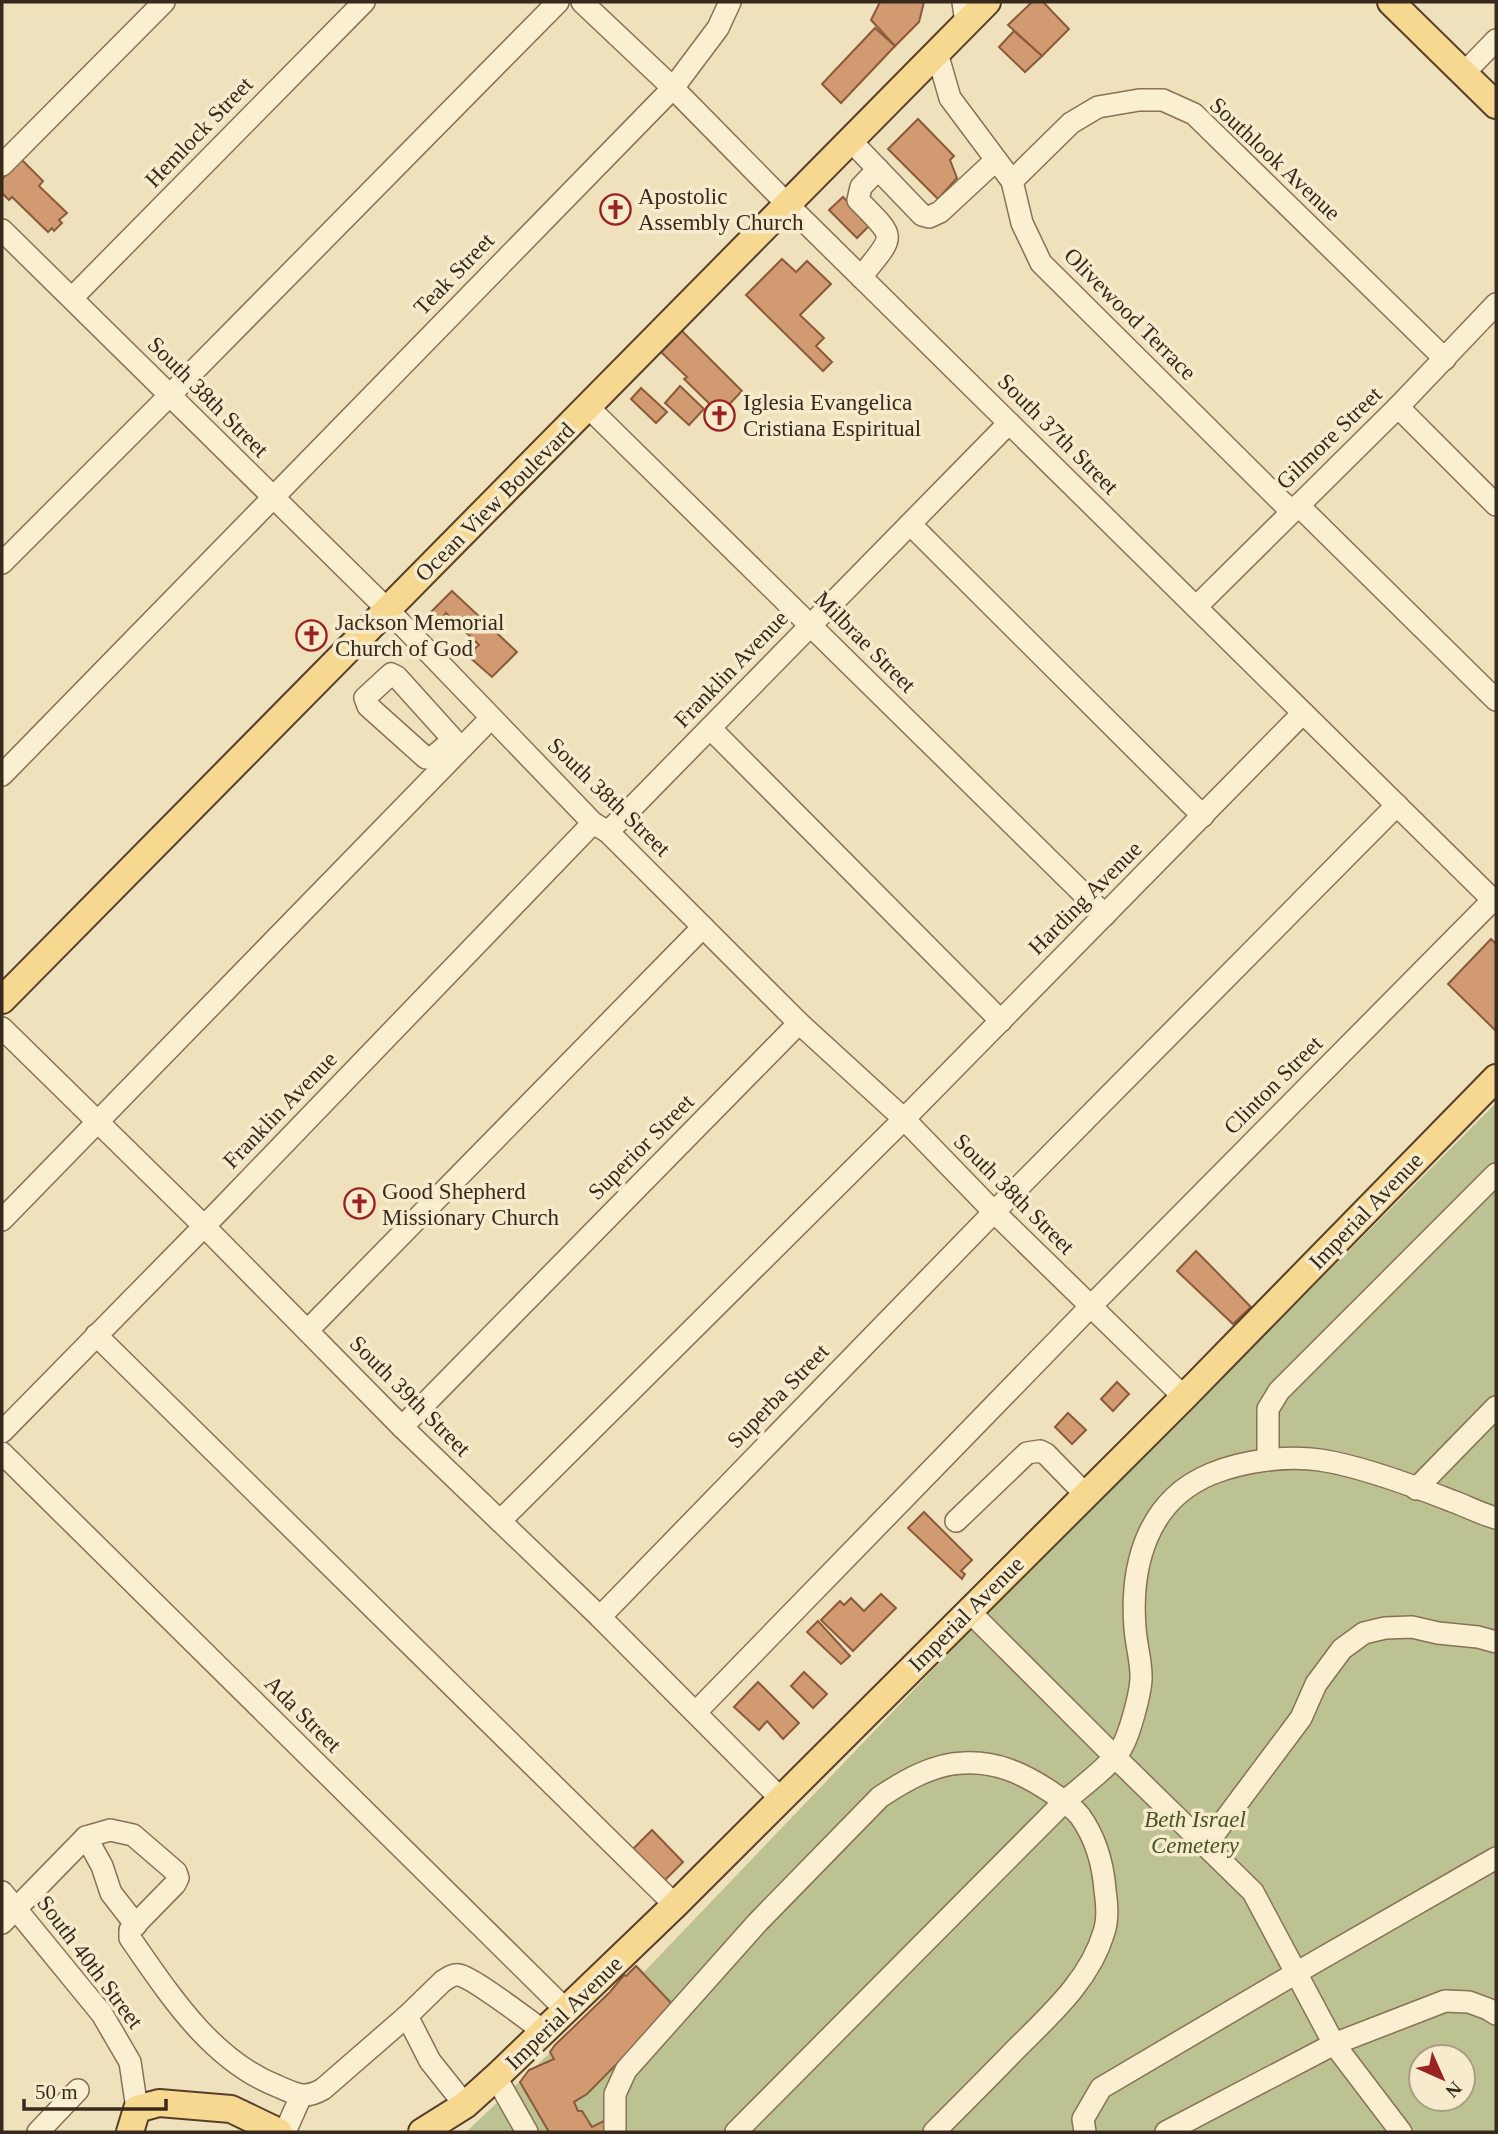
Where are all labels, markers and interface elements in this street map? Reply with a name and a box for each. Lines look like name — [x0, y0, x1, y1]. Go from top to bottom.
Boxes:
street label: Hemlock Street — [140, 71, 258, 192]
street label: Southlook Avenue — [1205, 92, 1345, 226]
place label: Apostolic Assembly Church — [638, 184, 804, 235]
church icon: Apostolic Assembly Church — [598, 192, 632, 226]
street label: Teak Street — [409, 228, 499, 320]
street label: Olivewood Terrace — [1059, 243, 1201, 385]
street label: South 38th Street — [143, 332, 274, 463]
street label: South 37th Street — [993, 369, 1124, 500]
street label: Gilmore Street — [1271, 381, 1387, 494]
place label: Iglesia Evangelica Cristiana Espiritual — [743, 390, 921, 441]
church icon: Iglesia Evangelica Cristiana Espiritual — [703, 398, 737, 432]
street label: Ocean View Boulevard — [410, 417, 580, 587]
street label: Milbrae Street — [809, 586, 921, 698]
street label: Franklin Avenue — [669, 606, 793, 732]
place label: Jackson Memorial Church of God — [335, 610, 504, 661]
church icon: Jackson Memorial Church of God — [295, 618, 329, 652]
street label: South 38th Street — [543, 733, 676, 862]
street label: Harding Avenue — [1023, 836, 1147, 960]
street label: Clinton Street — [1219, 1030, 1328, 1139]
street label: Franklin Avenue — [218, 1047, 342, 1173]
street label: Superior Street — [583, 1089, 699, 1205]
street label: South 38th Street — [949, 1129, 1080, 1260]
street label: Imperial Avenue — [1304, 1148, 1428, 1274]
place label: Good Shepherd Missionary Church — [382, 1179, 559, 1230]
church icon: Good Shepherd Missionary Church — [342, 1187, 376, 1221]
street label: South 39th Street — [345, 1331, 476, 1462]
street label: Superba Street — [722, 1338, 834, 1453]
street label: Imperial Avenue — [903, 1551, 1029, 1677]
street label: Ada Street — [260, 1671, 347, 1758]
park label: Beth Israel Cemetery — [1144, 1807, 1246, 1858]
street label: South 40th Street — [32, 1891, 148, 2034]
street label: Imperial Avenue — [501, 1951, 627, 2075]
north arrow — [1407, 2043, 1477, 2113]
scale bar — [24, 2068, 166, 2112]
text: N — [1441, 2077, 1466, 2102]
text: 50 m — [35, 2080, 78, 2104]

